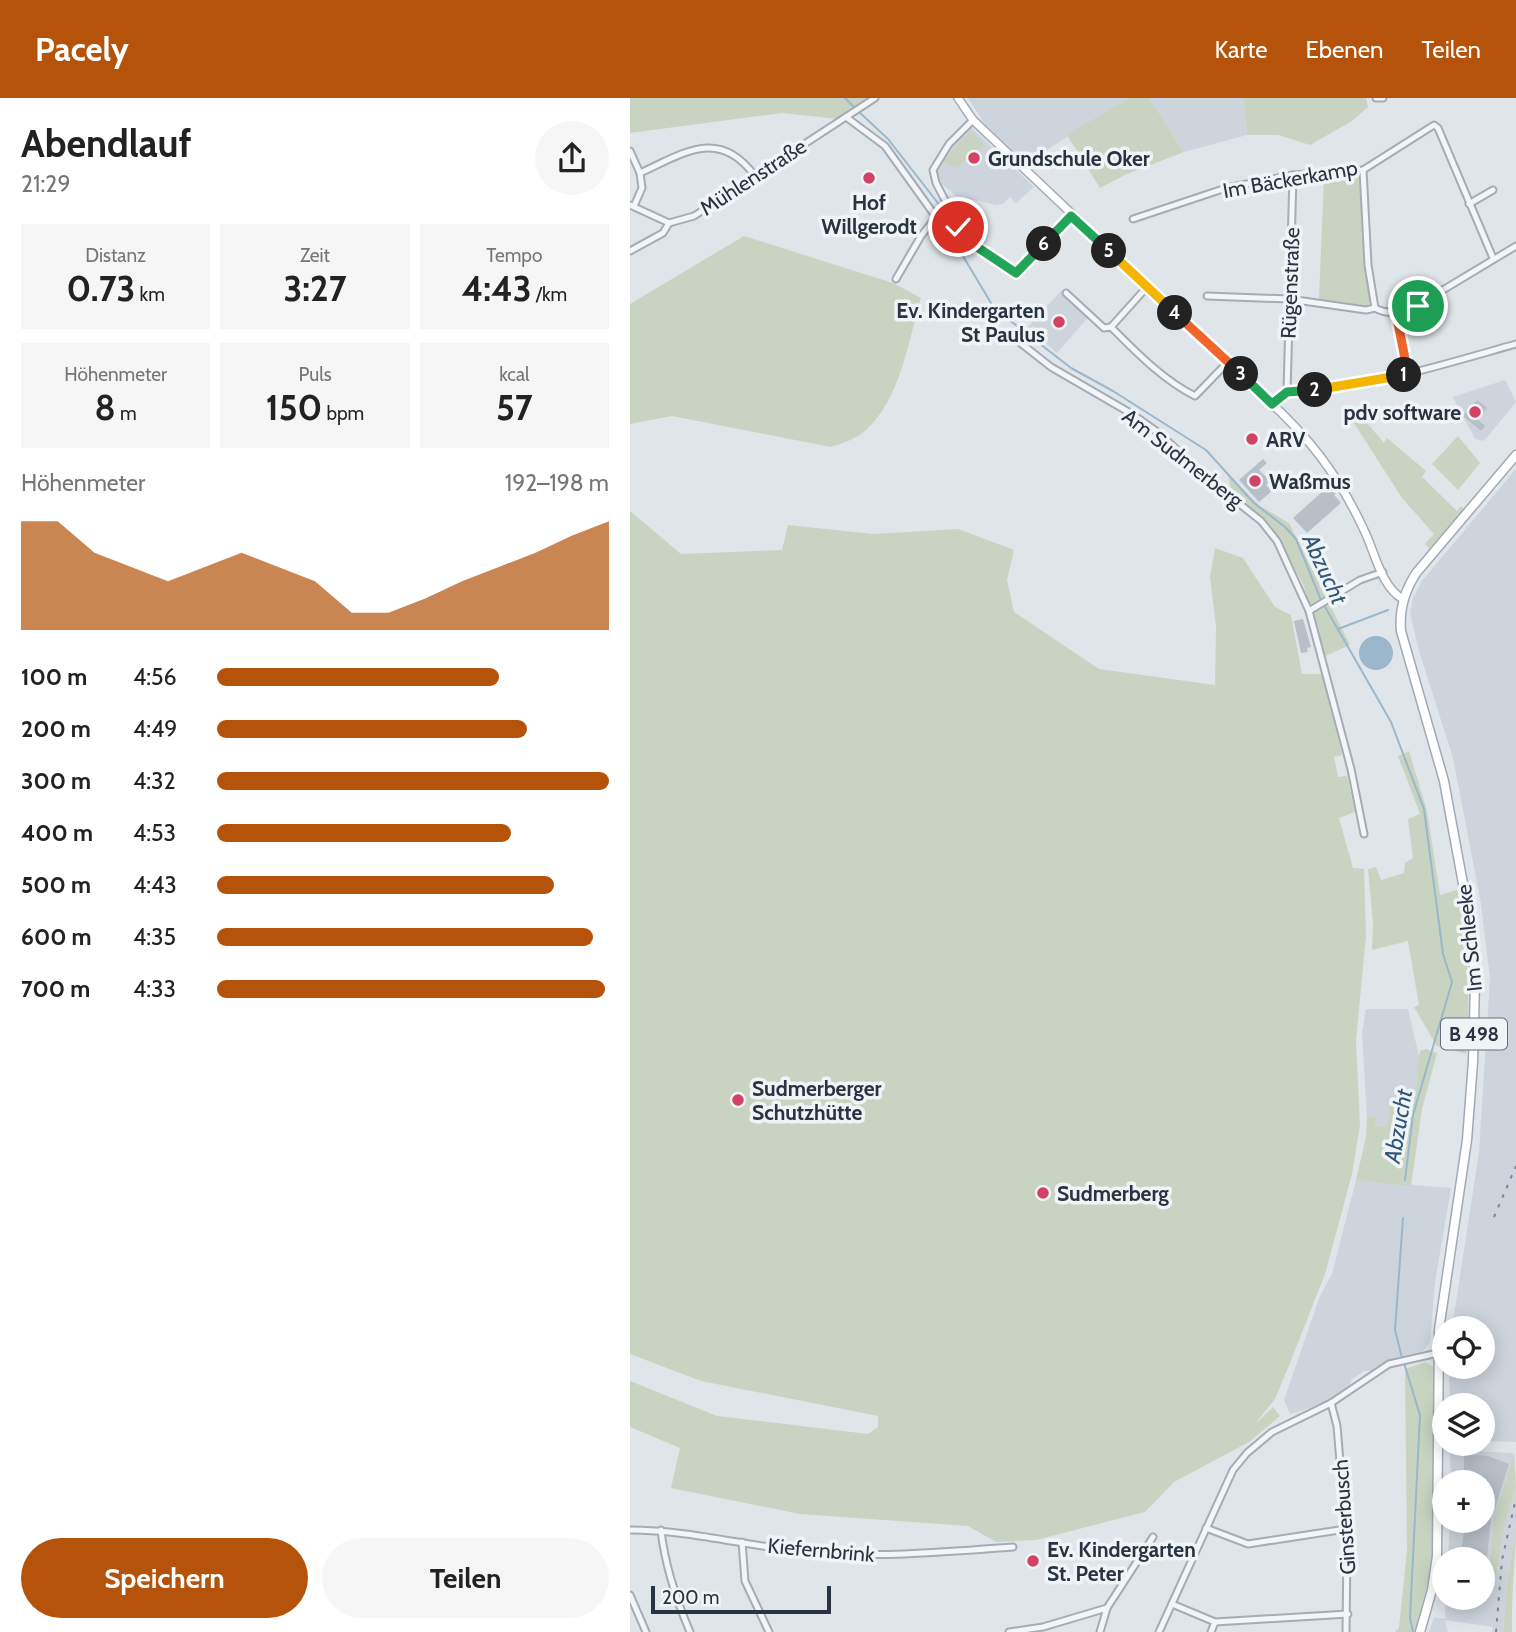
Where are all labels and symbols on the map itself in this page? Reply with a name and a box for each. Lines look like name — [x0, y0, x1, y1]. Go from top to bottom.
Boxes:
street label: Mühlenstraße — [695, 133, 811, 221]
place label: Grundschule Oker — [988, 146, 1150, 171]
marker: Grundschule Oker — [966, 150, 982, 166]
street label: Im Bäckerkamp — [1221, 155, 1359, 203]
marker: Hof Willgerodt — [861, 170, 877, 186]
place label: Hof Willgerodt — [821, 190, 917, 239]
pin — [928, 197, 988, 257]
pin: 6 — [1026, 226, 1062, 262]
street label: Rügenstraße — [1276, 227, 1304, 339]
pin: 5 — [1092, 234, 1126, 268]
pin — [1388, 276, 1448, 336]
pin: 4 — [1158, 296, 1192, 330]
place label: Ev. Kindergarten St Paulus — [896, 298, 1045, 347]
marker: Ev. Kindergarten St Paulus — [1051, 314, 1067, 330]
pin: 3 — [1224, 356, 1258, 392]
pin: 1 — [1386, 358, 1422, 392]
pin: 2 — [1298, 372, 1332, 408]
place label: pdv software — [1344, 400, 1461, 425]
street label: Am Sudmerberg — [1118, 403, 1249, 513]
marker: pdv software — [1467, 404, 1483, 420]
place label: ARV — [1266, 427, 1305, 452]
marker: ARV — [1244, 431, 1260, 447]
place label: Waßmus — [1269, 469, 1351, 494]
marker: Waßmus — [1247, 473, 1263, 489]
water label: Abzucht — [1296, 529, 1354, 609]
street label: Im Schleeke — [1451, 883, 1487, 993]
road number: B 498 — [1441, 1018, 1507, 1050]
place label: Sudmerberger Schutzhütte — [752, 1076, 882, 1125]
water label: Abzucht — [1378, 1086, 1418, 1166]
marker: Sudmerberger Schutzhütte — [730, 1092, 746, 1108]
place label: Sudmerberg — [1057, 1181, 1169, 1206]
marker: Sudmerberg — [1035, 1185, 1051, 1201]
street label: Ginsterbusch — [1328, 1459, 1360, 1575]
street label: Kiefernbrink — [766, 1533, 876, 1567]
place label: Ev. Kindergarten St. Peter — [1047, 1537, 1196, 1586]
marker: Ev. Kindergarten St. Peter — [1025, 1553, 1041, 1569]
scale bar — [651, 1583, 831, 1615]

